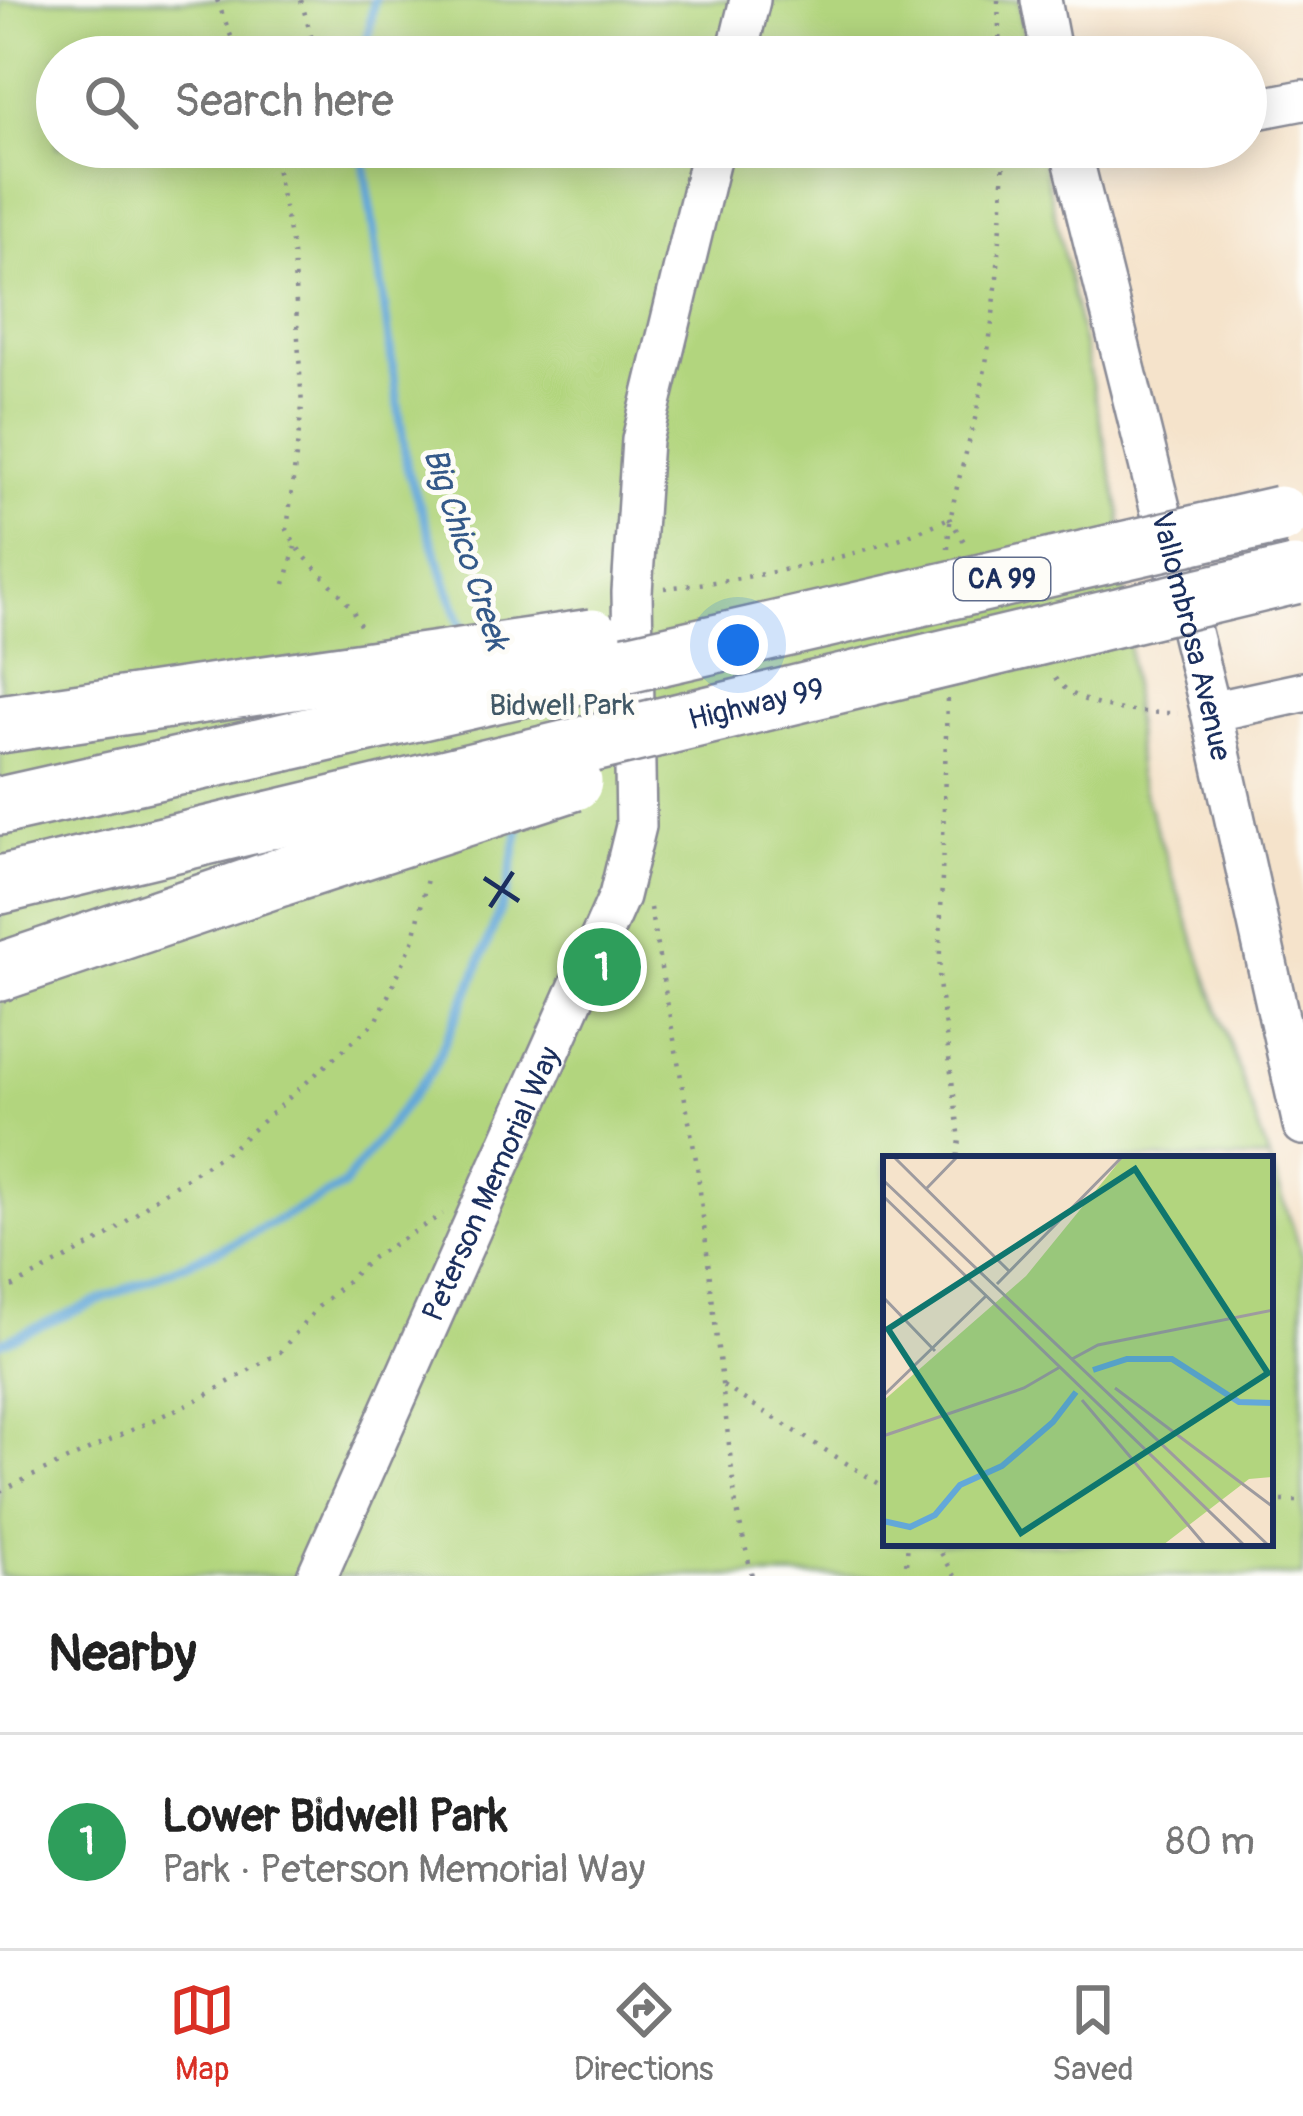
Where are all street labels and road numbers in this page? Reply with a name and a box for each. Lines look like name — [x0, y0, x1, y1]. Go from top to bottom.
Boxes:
street label: Vallombrosa Avenue — [1143, 508, 1240, 764]
road number: CA 99 — [954, 558, 1050, 600]
street label: Highway 99 — [685, 670, 828, 738]
street label: Peterson Memorial Way — [414, 1041, 568, 1327]

